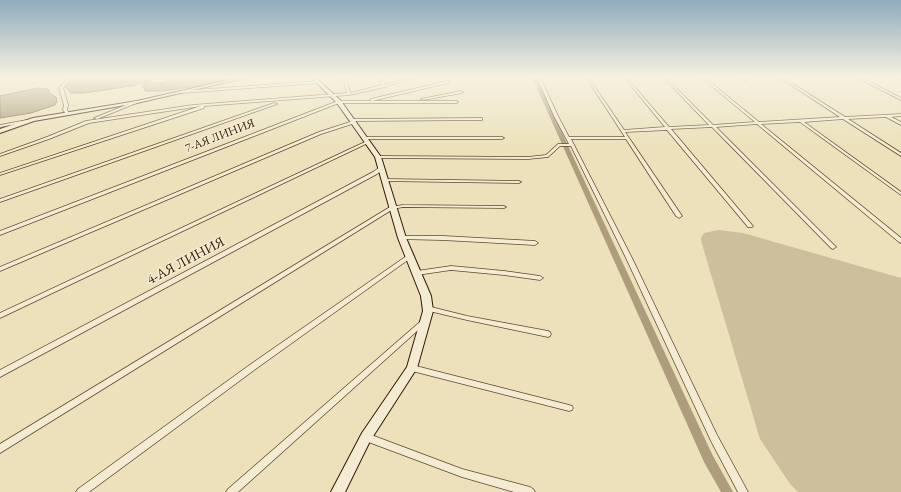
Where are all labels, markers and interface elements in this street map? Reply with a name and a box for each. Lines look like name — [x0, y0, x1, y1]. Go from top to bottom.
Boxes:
street label: 7-АЯ ЛИНИЯ — [183, 116, 257, 156]
street label: 4-АЯ ЛИНИЯ — [144, 233, 228, 289]

